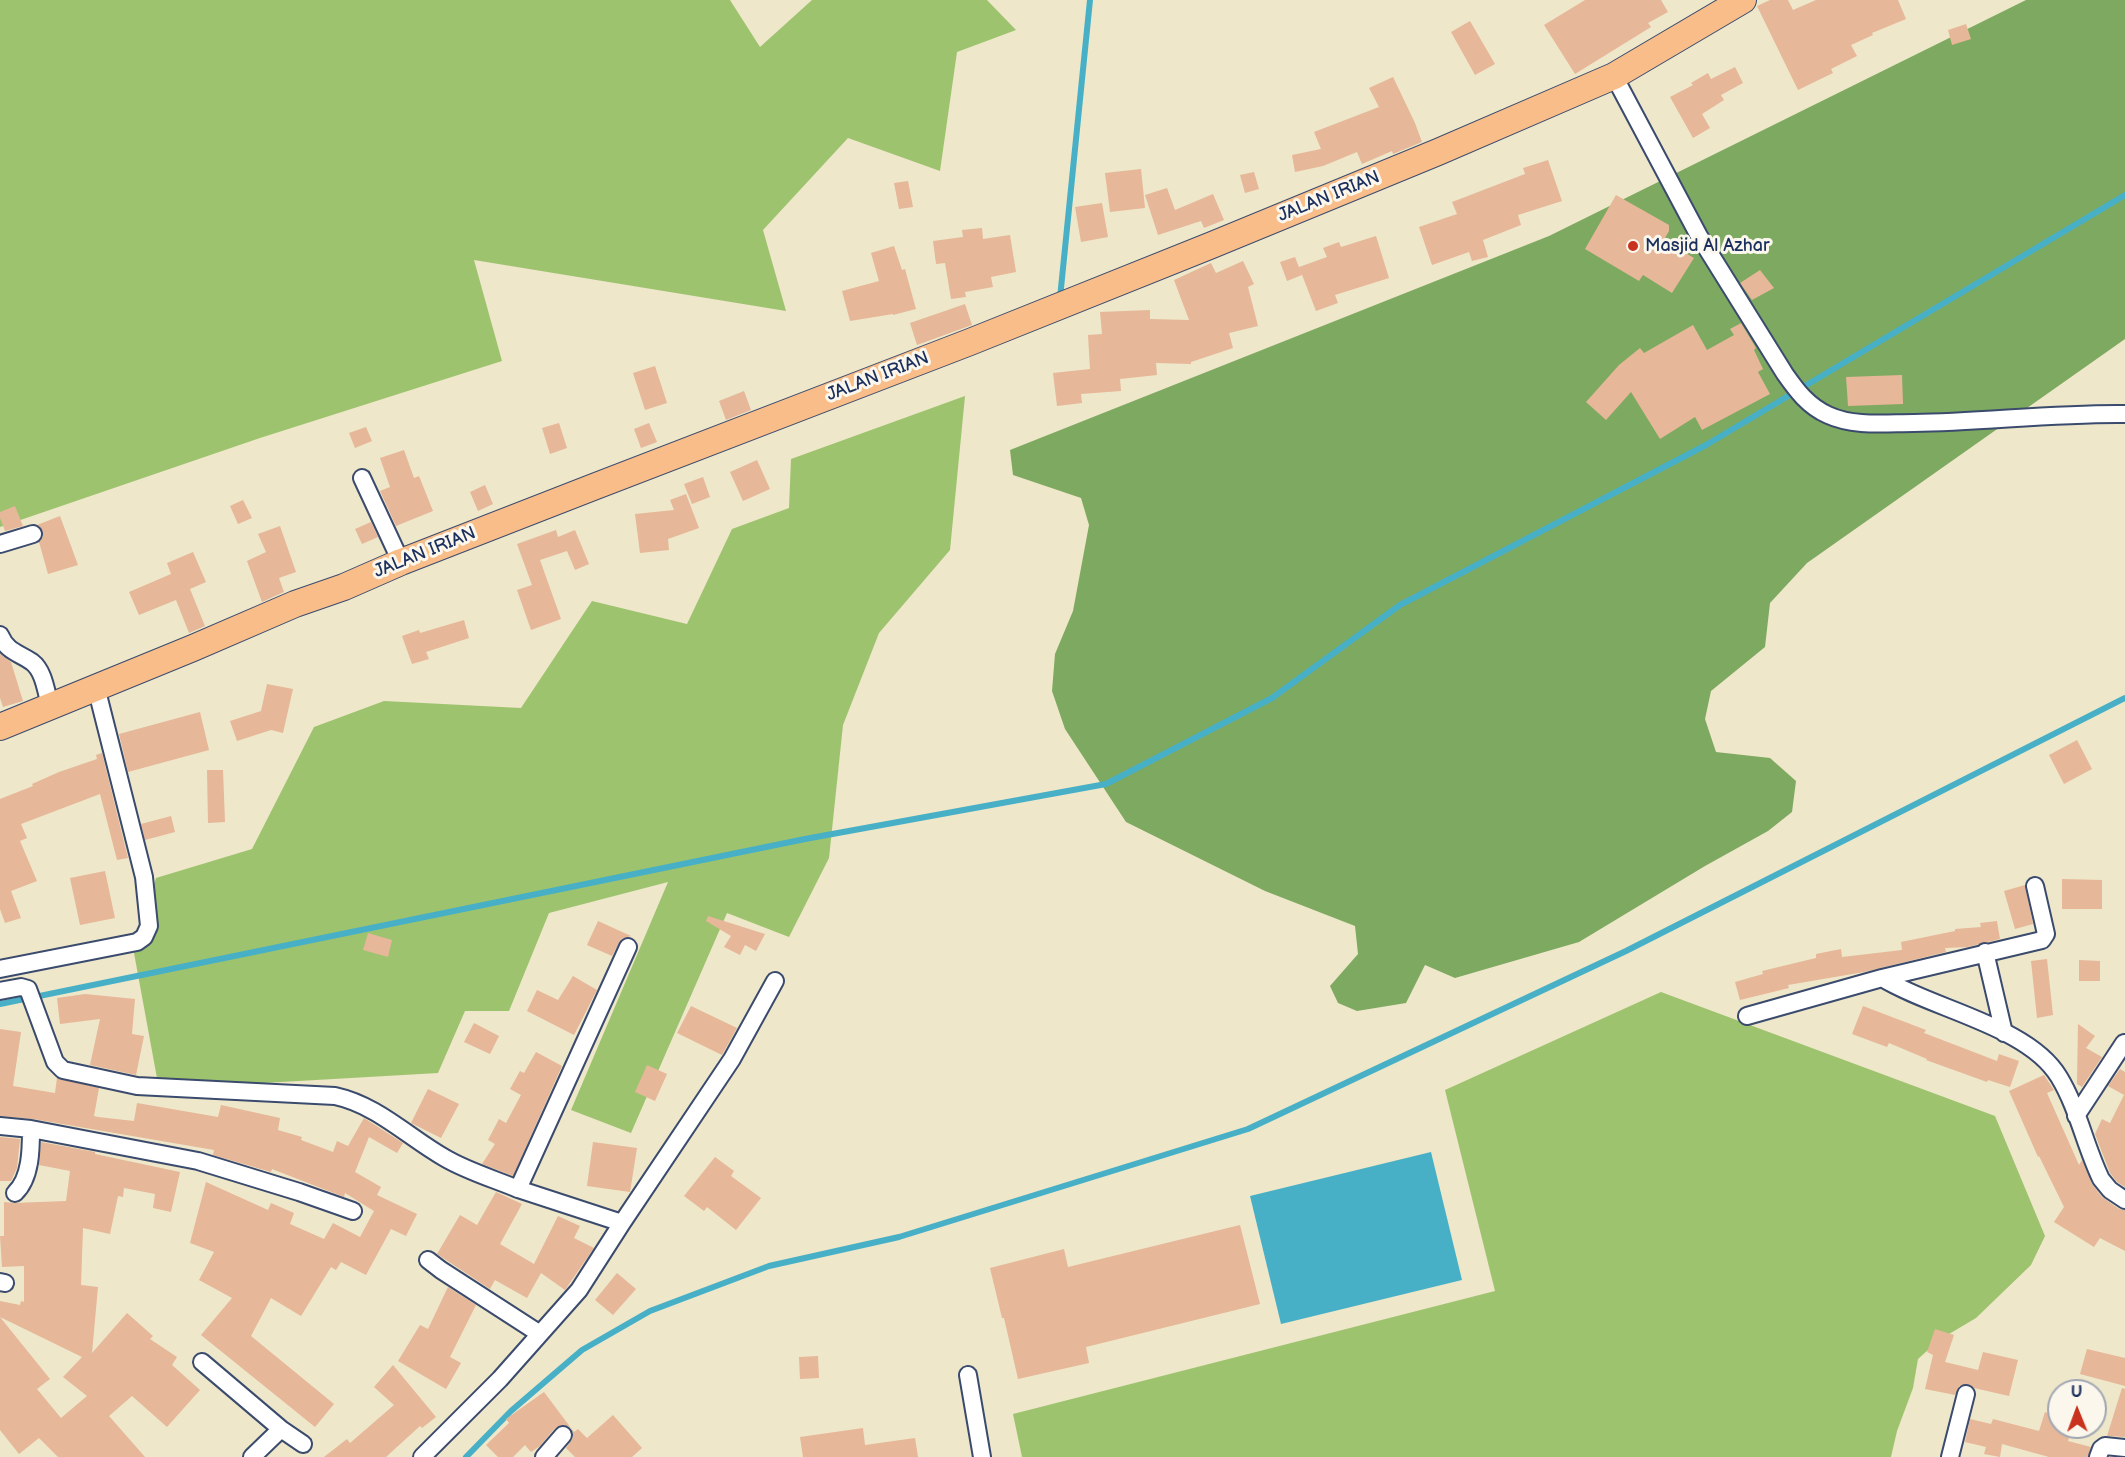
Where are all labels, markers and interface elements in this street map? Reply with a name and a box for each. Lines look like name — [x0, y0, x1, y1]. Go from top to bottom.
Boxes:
street label: JALAN IRIAN — [1275, 167, 1383, 227]
place label: Masjid Al Azhar — [1645, 235, 1769, 257]
marker: Masjid Al Azhar — [1626, 239, 1640, 253]
street label: JALAN IRIAN — [824, 348, 932, 406]
street label: JALAN IRIAN — [371, 523, 479, 583]
north arrow — [2047, 1379, 2107, 1439]
text: U — [2071, 1383, 2083, 1402]

